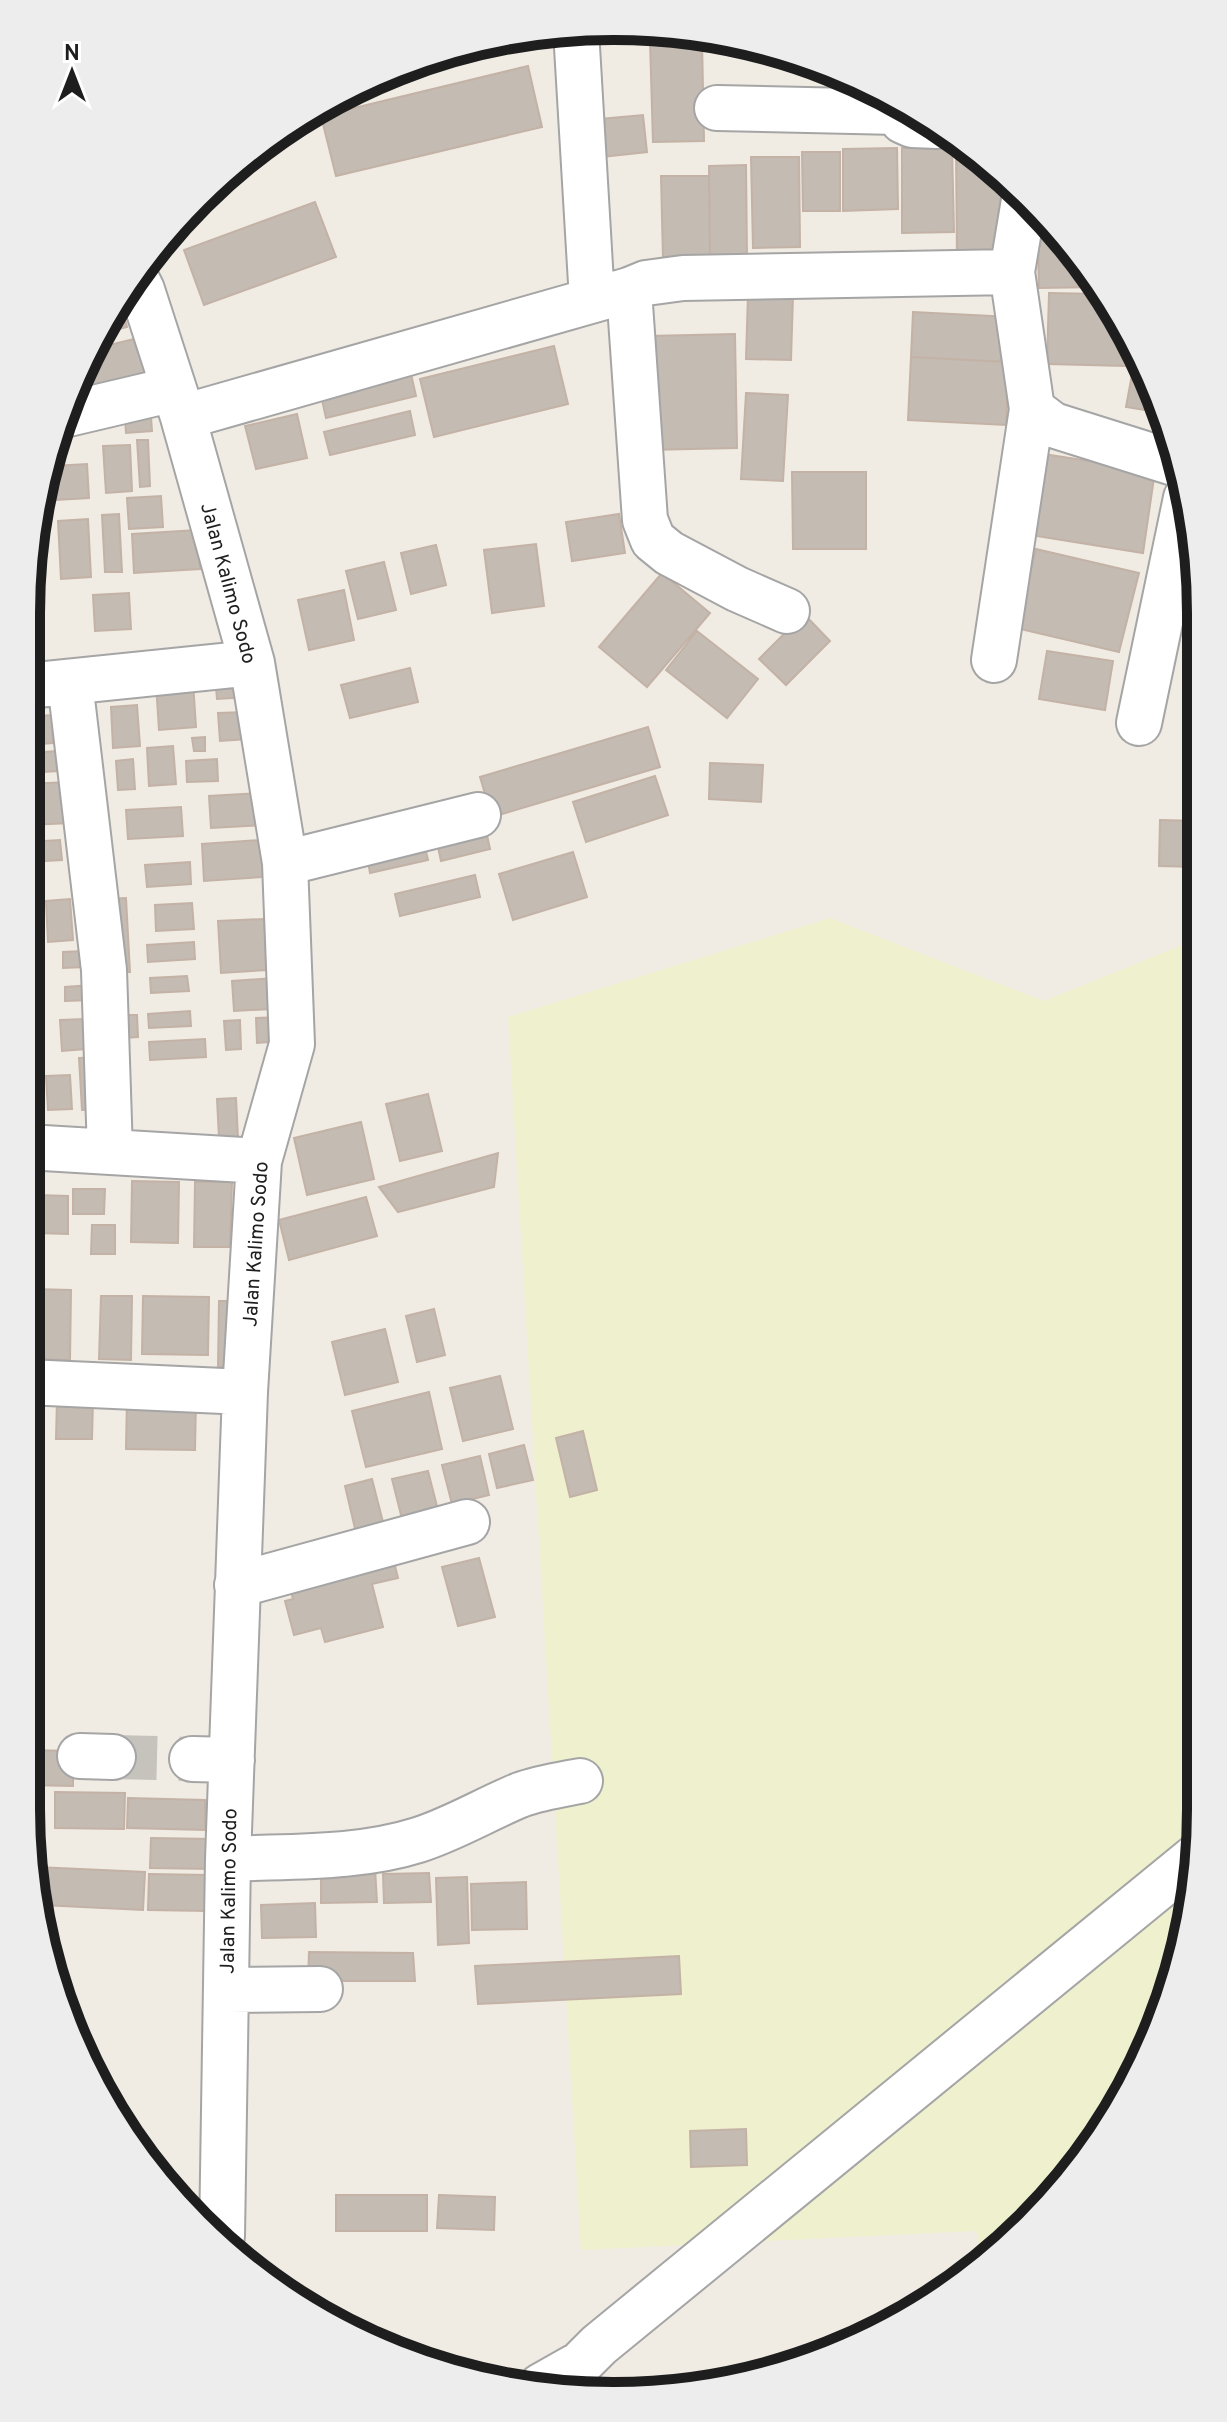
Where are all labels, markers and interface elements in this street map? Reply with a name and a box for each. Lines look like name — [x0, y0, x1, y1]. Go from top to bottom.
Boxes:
north arrow — [32, 32, 112, 112]
text: N — [64, 41, 80, 68]
street label: Jalan Kalimo Sodo — [193, 500, 261, 667]
street label: Jalan Kalimo Sodo — [238, 1161, 276, 1328]
street label: Jalan Kalimo Sodo — [216, 1808, 244, 1974]

